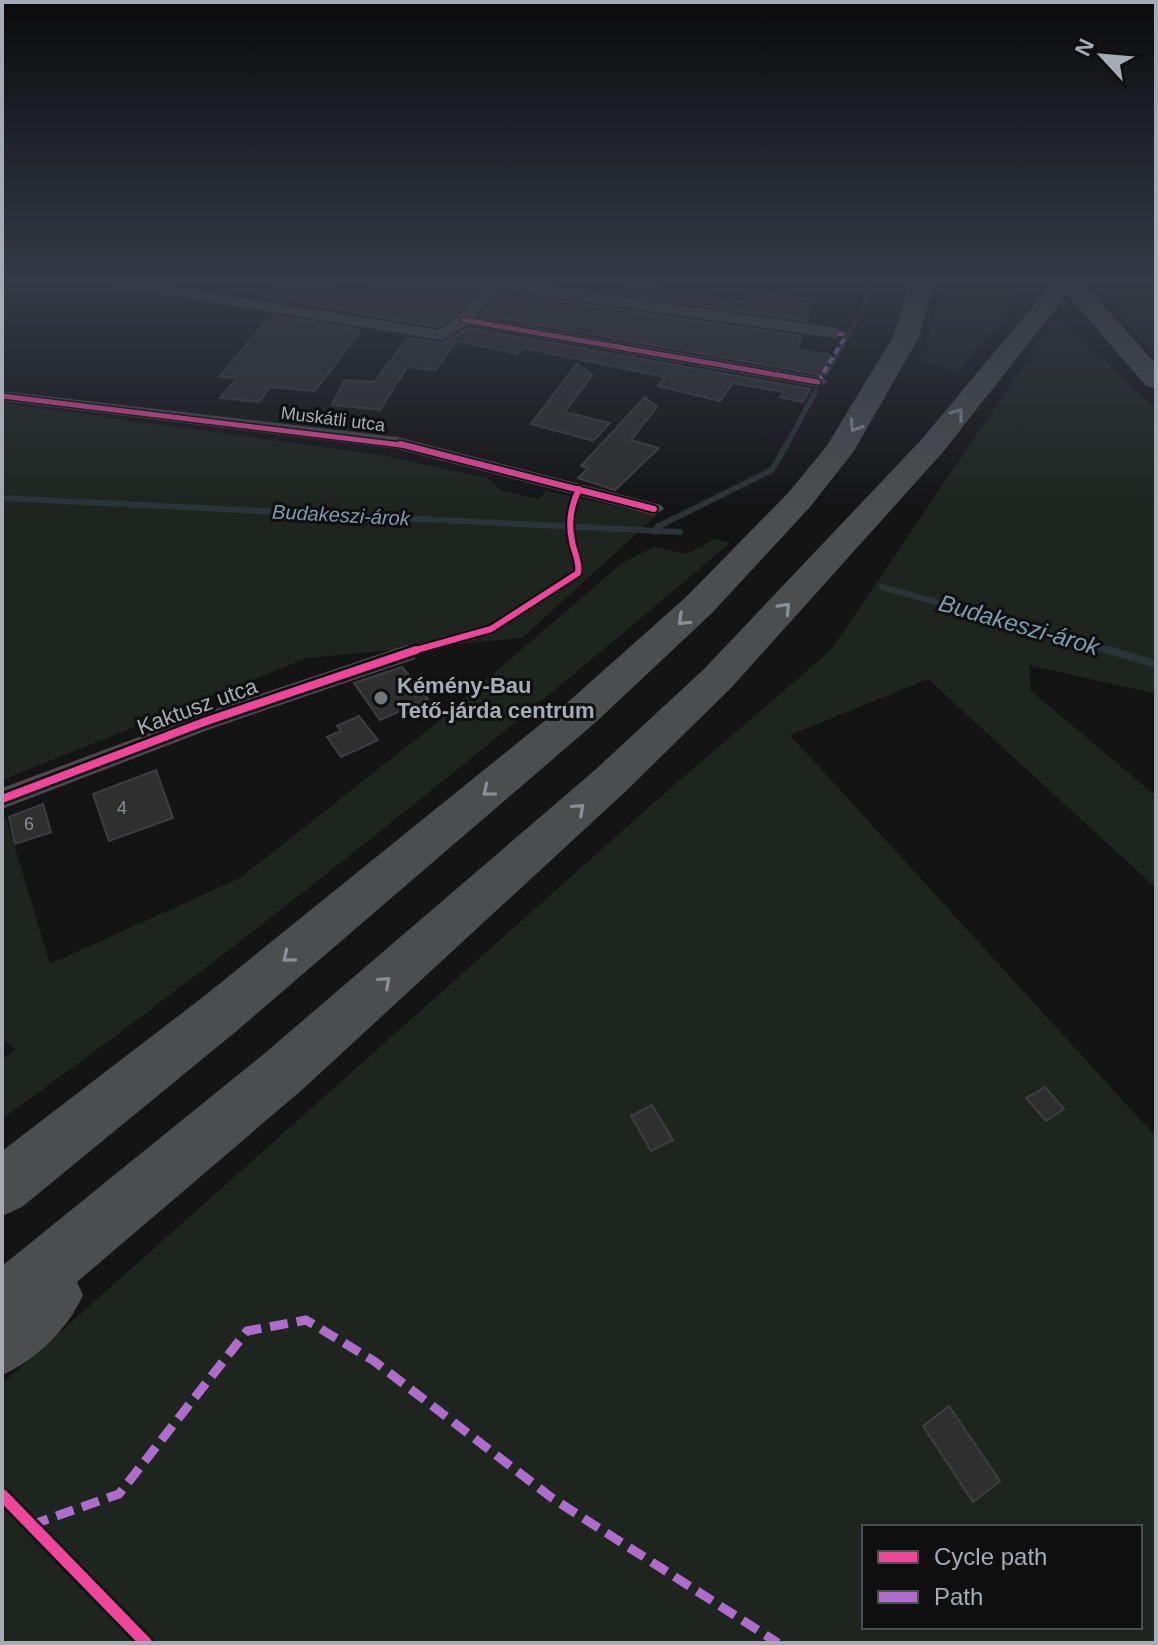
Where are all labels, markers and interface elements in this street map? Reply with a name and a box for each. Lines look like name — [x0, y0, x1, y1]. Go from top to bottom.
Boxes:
north arrow — [1062, 16, 1142, 96]
text: N — [1070, 35, 1099, 60]
street label: Muskátli utca — [280, 403, 387, 435]
one-way arrow — [948, 409, 963, 424]
one-way arrow — [850, 417, 865, 431]
water label: Budakeszi-árok — [272, 500, 411, 530]
water label: Budakeszi-árok — [936, 589, 1104, 661]
one-way arrow — [775, 603, 790, 617]
one-way arrow — [678, 610, 692, 625]
street label: Kaktusz utca — [134, 673, 261, 740]
place label: Kémény-Bau Tető-járda centrum — [397, 673, 595, 723]
marker: Kémény-Bau Tető-járda centrum — [372, 689, 390, 707]
one-way arrow — [483, 781, 497, 796]
house number: 4 — [117, 798, 127, 818]
one-way arrow — [569, 804, 584, 819]
house number: 6 — [24, 814, 34, 834]
one-way arrow — [283, 947, 297, 962]
one-way arrow — [375, 977, 390, 992]
legend — [862, 1525, 1142, 1629]
text: Cycle path — [934, 1543, 1047, 1570]
text: Path — [934, 1583, 983, 1610]

